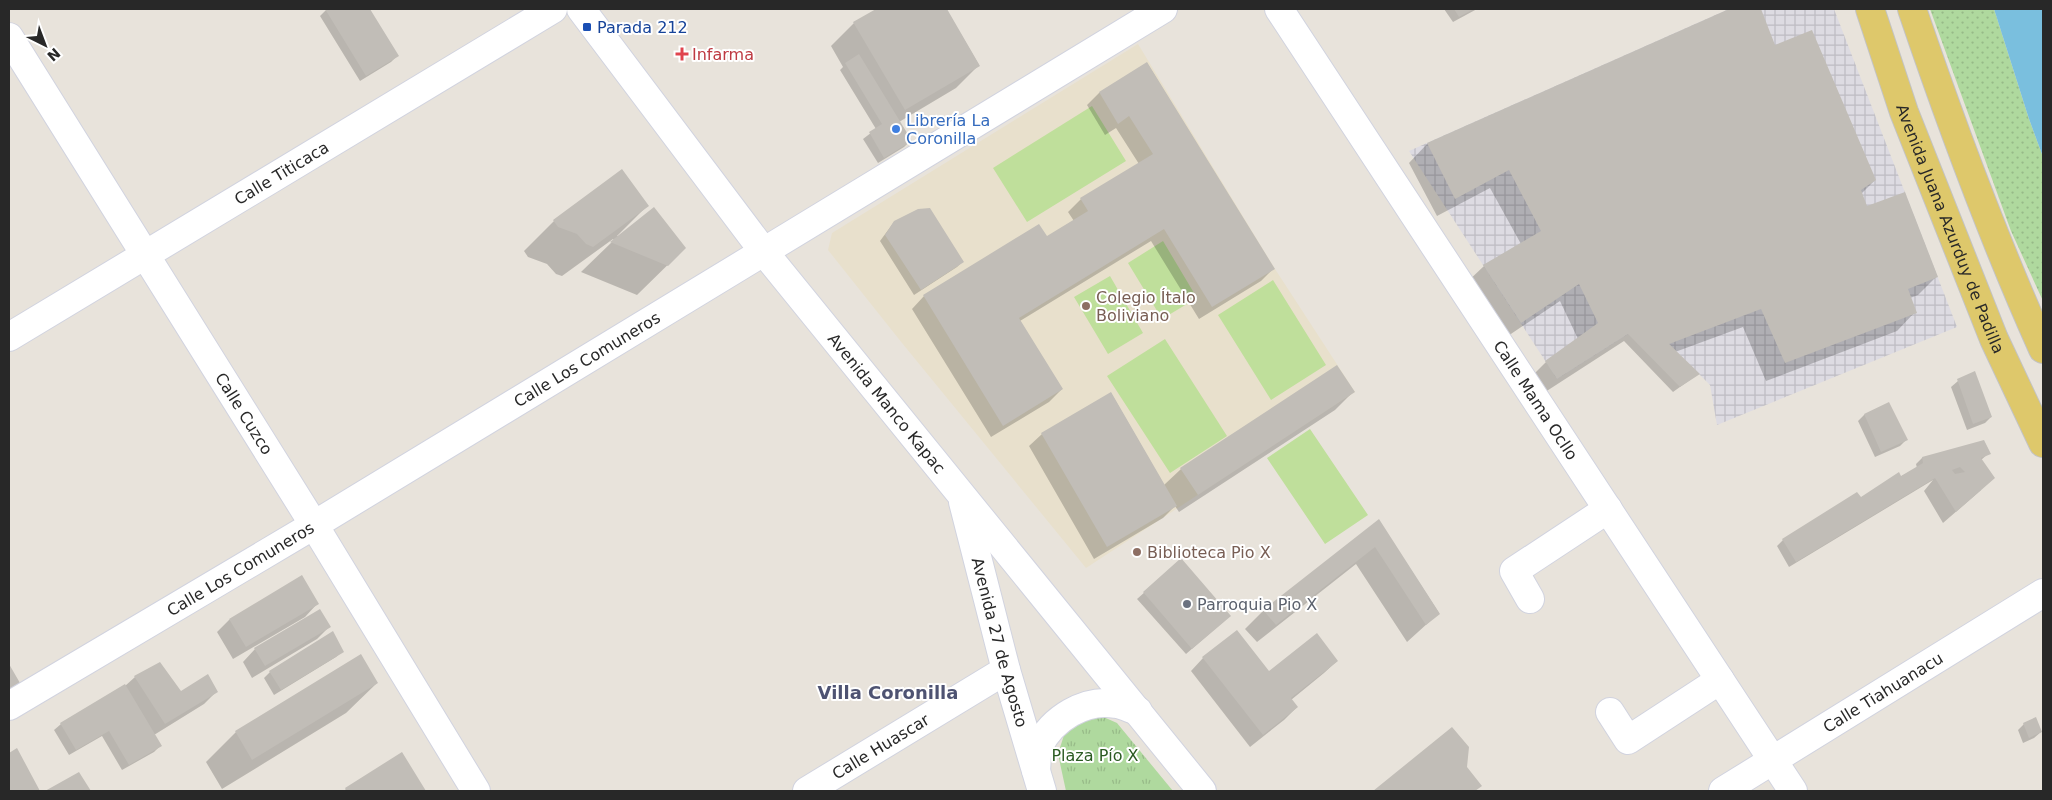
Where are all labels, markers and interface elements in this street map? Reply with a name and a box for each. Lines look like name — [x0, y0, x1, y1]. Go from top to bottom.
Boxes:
place label: Parada 212 — [597, 18, 688, 37]
north arrow — [20, 20, 70, 70]
marker: Parada 212 — [581, 21, 593, 33]
text: N — [44, 45, 63, 65]
place label: Infarma — [692, 45, 754, 64]
marker: Infarma — [676, 48, 688, 60]
street label: Avenida Juana Azurduy de Padilla — [1892, 102, 2008, 356]
place label: Librería La Coronilla — [906, 111, 990, 148]
marker: Librería La Coronilla — [890, 123, 902, 135]
street label: Calle Titicaca — [231, 138, 332, 209]
place label: Colegio Ítalo Boliviano — [1096, 288, 1196, 325]
marker: Colegio Ítalo Boliviano — [1080, 300, 1092, 312]
street label: Calle Los Comuneros — [511, 308, 664, 411]
street label: Avenida Manco Kapac — [824, 330, 949, 477]
street label: Calle Mama Ocllo — [1490, 337, 1582, 464]
street label: Calle Cuzco — [211, 369, 277, 458]
street label: Calle Los Comuneros — [164, 518, 318, 620]
place label: Biblioteca Pio X — [1147, 543, 1271, 562]
marker: Biblioteca Pio X — [1131, 546, 1143, 558]
street label: Avenida 27 de Agosto — [968, 556, 1031, 729]
place label: Parroquia Pio X — [1197, 595, 1317, 614]
marker: Parroquia Pio X — [1181, 598, 1193, 610]
street label: Calle Tiahuanacu — [1820, 648, 1947, 737]
district label: Villa Coronilla — [818, 682, 958, 703]
street label: Calle Huascar — [829, 710, 933, 784]
park label: Plaza Pío X — [1051, 746, 1139, 765]

